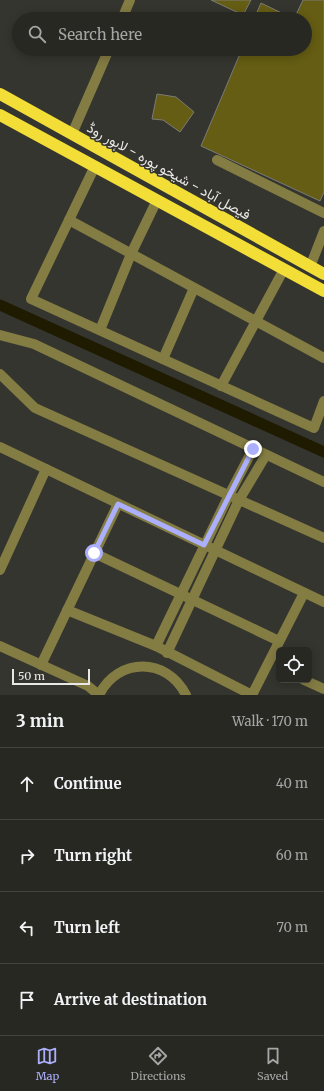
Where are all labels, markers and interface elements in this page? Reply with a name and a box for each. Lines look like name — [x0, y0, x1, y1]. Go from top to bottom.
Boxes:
search box — [12, 12, 312, 56]
icon: search — [26, 23, 48, 45]
text: Search here — [58, 25, 142, 44]
street label: فیصل آباد - شیخو پورہ - لاہور روڈ — [84, 119, 254, 224]
route end — [244, 440, 262, 458]
route start — [85, 544, 103, 562]
map controls — [276, 647, 312, 683]
button: locate — [276, 647, 312, 683]
scale bar — [12, 667, 90, 686]
text: 50 m — [18, 669, 45, 683]
text: 3 min — [16, 710, 64, 732]
text: Walk · 170 m — [232, 713, 308, 730]
icon: ahead — [16, 773, 38, 795]
text: Continue — [54, 774, 122, 793]
text: 40 m — [276, 775, 308, 792]
icon: right — [16, 845, 38, 867]
text: Turn right — [54, 846, 132, 865]
text: 60 m — [276, 847, 308, 864]
icon: left — [16, 917, 38, 939]
text: Turn left — [54, 918, 120, 937]
text: 70 m — [277, 919, 308, 936]
icon: arrive — [16, 989, 38, 1011]
text: Arrive at destination — [54, 990, 207, 1009]
tab: Map — [36, 1045, 59, 1083]
tab: Directions — [131, 1045, 186, 1083]
tab: Saved — [257, 1045, 288, 1083]

